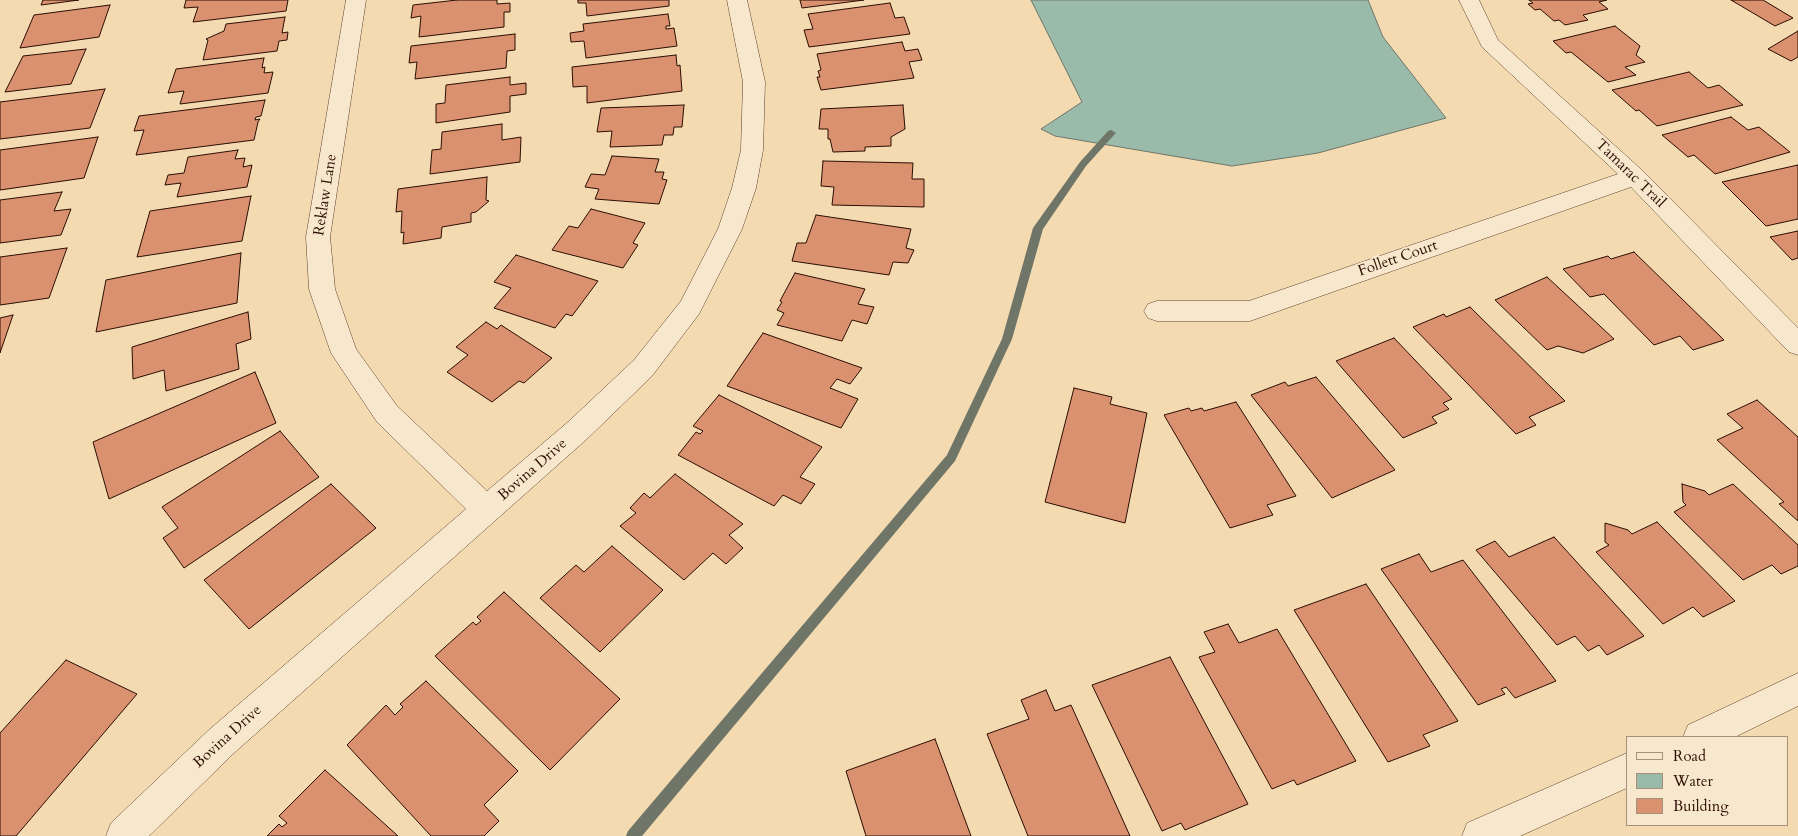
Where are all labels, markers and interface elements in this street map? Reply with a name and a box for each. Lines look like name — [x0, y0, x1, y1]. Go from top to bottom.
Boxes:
street label: Tamarac Trail — [1591, 136, 1669, 212]
street label: Reklaw Lane — [311, 153, 341, 237]
street label: Follett Court — [1356, 237, 1440, 281]
street label: Bovina Drive — [495, 435, 571, 505]
street label: Bovina Drive — [190, 702, 266, 772]
legend — [1626, 736, 1788, 826]
text: Road — [1673, 746, 1706, 766]
text: Water — [1673, 771, 1713, 791]
text: Building — [1673, 796, 1729, 816]

